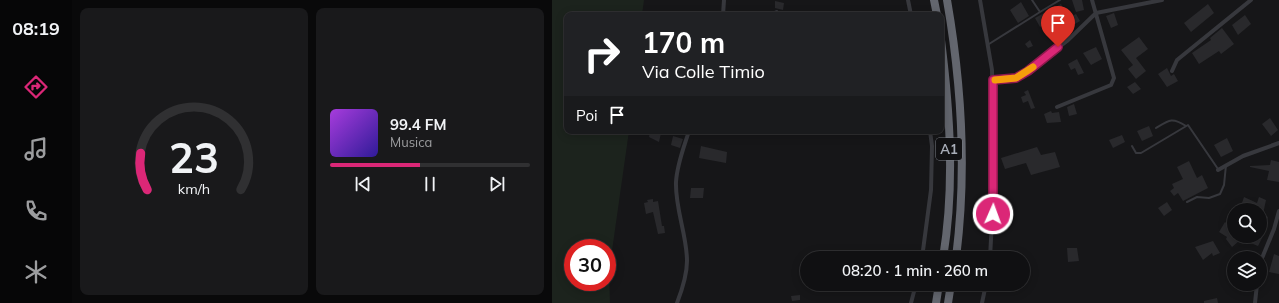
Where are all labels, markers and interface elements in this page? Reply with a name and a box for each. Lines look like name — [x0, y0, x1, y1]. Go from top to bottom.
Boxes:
pin — [1041, 6, 1075, 47]
icon: arrive — [1047, 12, 1069, 34]
text: 08:19 — [12, 17, 60, 40]
text: 170 m — [642, 25, 725, 60]
icon: right — [576, 28, 628, 80]
text: Via Colle Timio — [642, 60, 765, 83]
icon: directions — [22, 73, 50, 101]
icon: arrive — [606, 104, 628, 126]
text: Poi — [576, 106, 598, 125]
text: 99.4 FM — [390, 115, 446, 134]
text: 23 — [169, 130, 219, 182]
text: Musica — [390, 134, 432, 150]
icon: music — [22, 135, 50, 163]
road number: A1 — [936, 138, 962, 160]
icon: previous — [352, 173, 374, 195]
icon: pause — [419, 173, 441, 195]
icon: next — [486, 173, 508, 195]
text: km/h — [178, 179, 210, 197]
position arrow — [972, 193, 1014, 235]
icon: phone — [22, 197, 50, 225]
map controls — [1227, 203, 1267, 291]
button: search — [1227, 203, 1267, 243]
speed limit sign: 30 — [564, 239, 616, 291]
button: layers — [1227, 251, 1267, 291]
icon: climate — [22, 258, 50, 286]
text: 08:20 · 1 min · 260 m — [842, 261, 988, 280]

